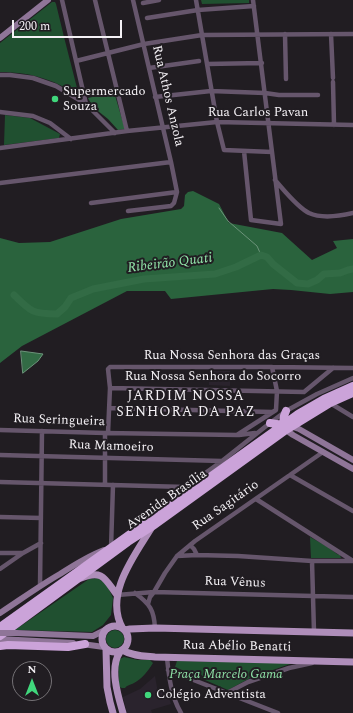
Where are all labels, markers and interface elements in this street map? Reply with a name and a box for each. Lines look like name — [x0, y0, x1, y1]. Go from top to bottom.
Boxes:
scale bar — [14, 12, 124, 38]
text: 200 m — [19, 17, 50, 36]
street label: Rua Athos Anzola — [148, 44, 186, 148]
place label: Supermercado Souza — [63, 84, 146, 115]
marker: Supermercado Souza — [50, 94, 60, 104]
street label: Rua Carlos Pavan — [208, 105, 308, 121]
water label: Ribeirão Quati — [127, 250, 213, 278]
street label: Rua Nossa Senhora das Graças — [144, 348, 320, 364]
street label: Rua Nossa Senhora do Socorro — [125, 369, 301, 385]
district label: JARDIM NOSSA SENHORA DA PAZ — [116, 389, 256, 422]
street label: Rua Seringueira — [13, 412, 105, 430]
street label: Rua Mamoeiro — [68, 438, 154, 456]
street label: Avenida Brasília — [124, 467, 210, 533]
street label: Rua Sagitário — [190, 477, 262, 535]
street label: Rua Vênus — [204, 574, 266, 592]
street label: Rua Abélio Benatti — [182, 638, 292, 656]
north arrow — [12, 661, 52, 701]
text: N — [28, 661, 36, 678]
park label: Praça Marcelo Gama — [169, 667, 283, 683]
place label: Colégio Adventista — [156, 687, 266, 703]
marker: Colégio Adventista — [143, 690, 153, 700]

